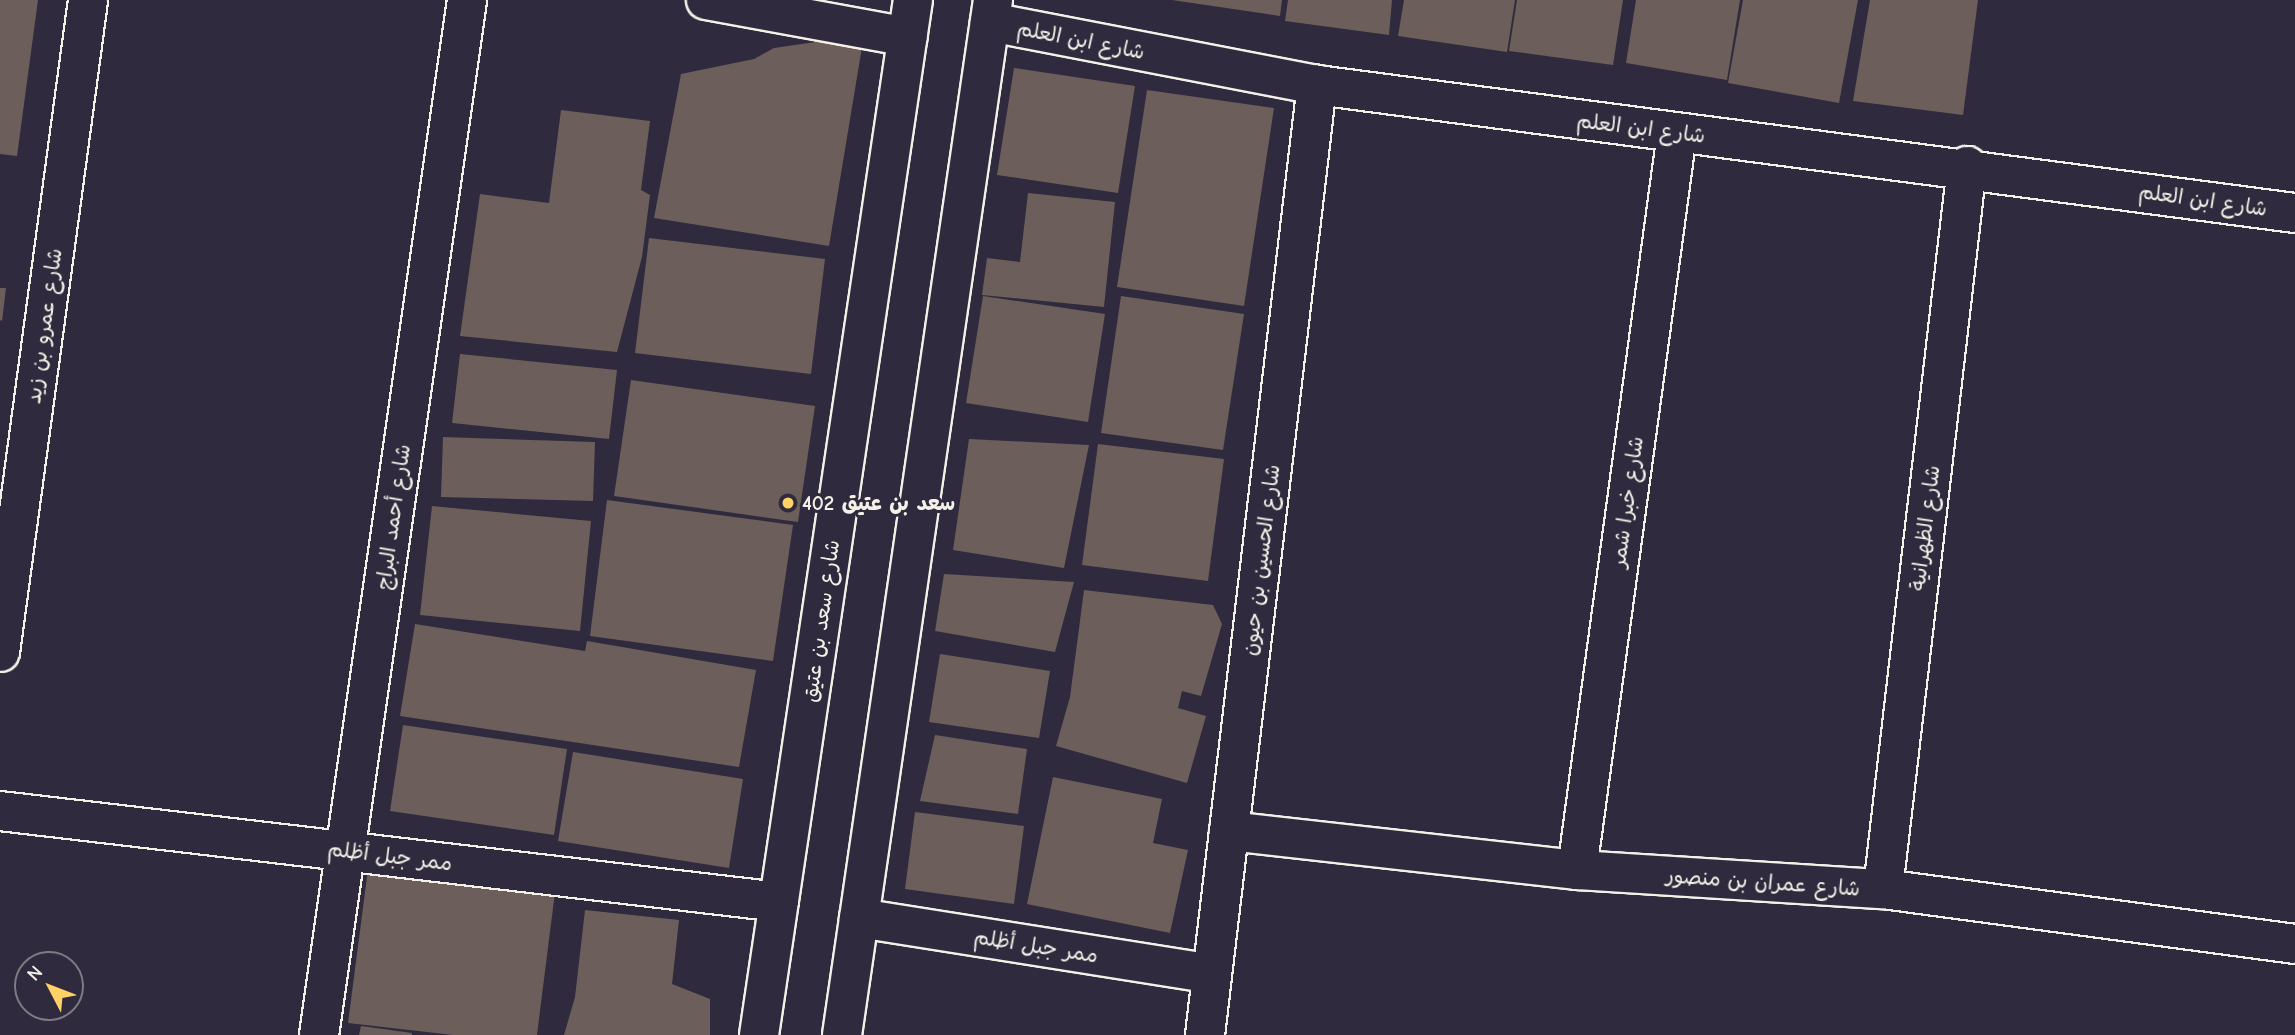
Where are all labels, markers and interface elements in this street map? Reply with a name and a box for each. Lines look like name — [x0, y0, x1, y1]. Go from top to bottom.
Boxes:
street label: شارع ابن العلم — [1015, 15, 1147, 65]
street label: شارع ابن العلم — [1575, 108, 1707, 148]
street label: شارع ابن العلم — [2137, 179, 2269, 221]
street label: شارع عمرو بن زيد — [21, 247, 67, 405]
street label: شارع خبرا شمر — [1605, 435, 1649, 569]
street label: شارع أحمد البراج — [370, 443, 416, 591]
street label: شارع الحسين بن حيون — [1237, 463, 1285, 657]
street label: شارع الظهرانية — [1905, 464, 1945, 592]
place label: سعد بن عتيق 402 — [802, 490, 955, 516]
marker: سعد بن عتيق 402 — [780, 495, 796, 511]
street label: شارع سعد بن عتيق — [797, 538, 845, 704]
street label: ممر جبل أظلم — [326, 836, 454, 876]
street label: شارع عمران بن منصور — [1665, 863, 1861, 901]
street label: ممر جبل أظلم — [972, 924, 1100, 968]
north arrow — [14, 951, 84, 1021]
text: N — [23, 961, 47, 985]

